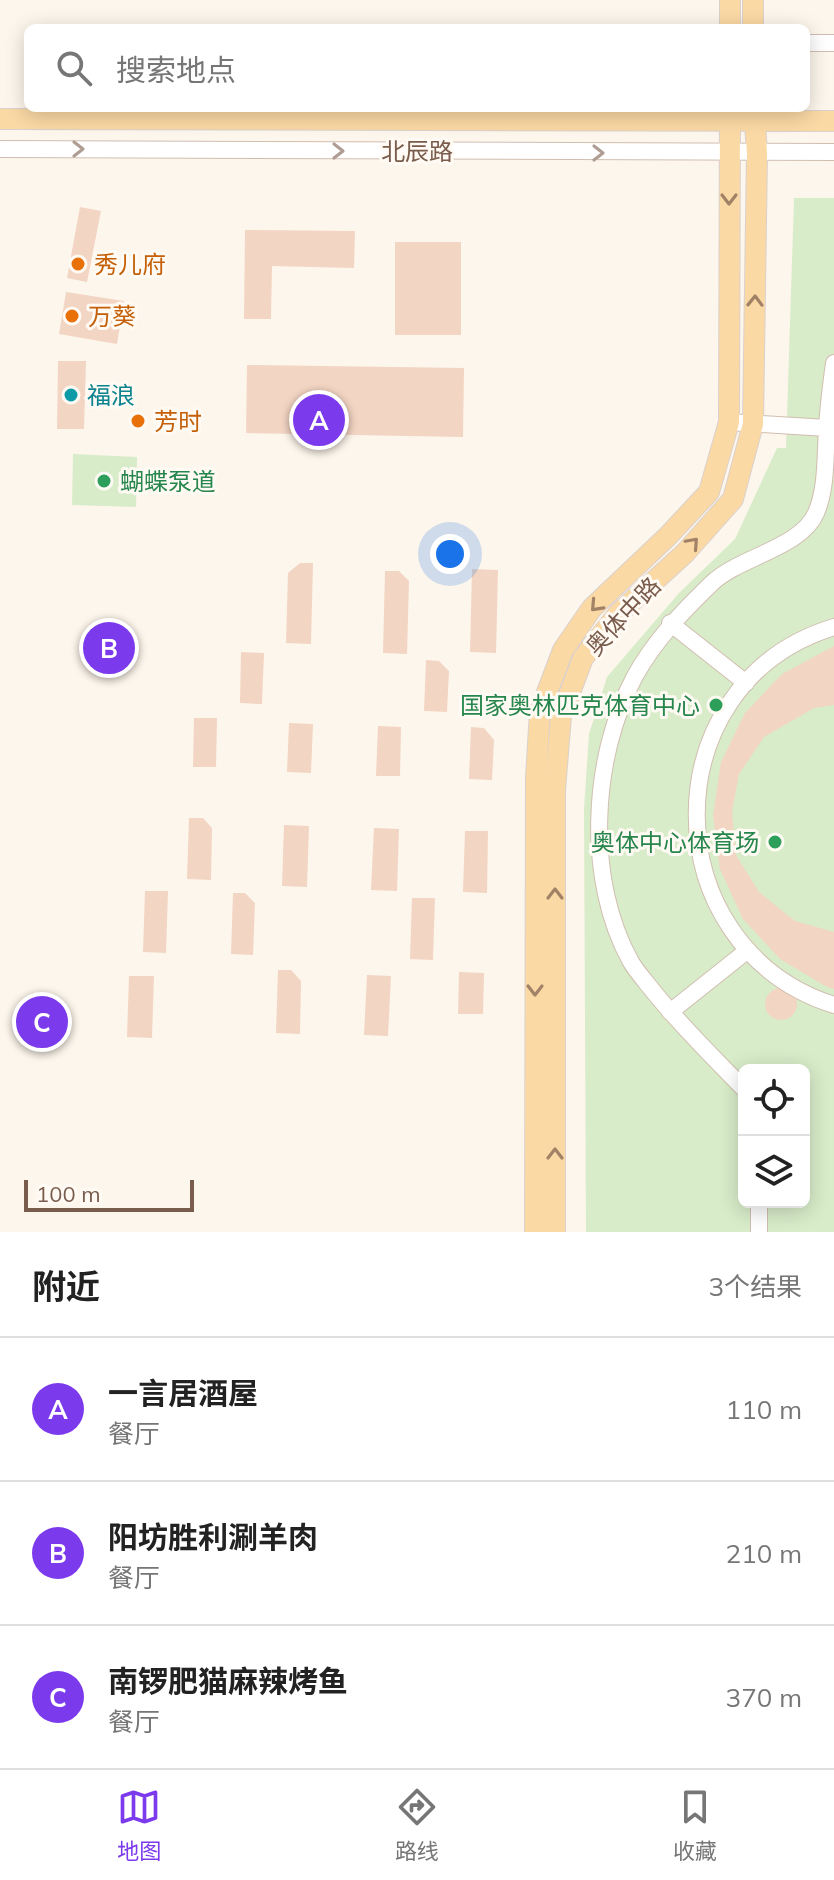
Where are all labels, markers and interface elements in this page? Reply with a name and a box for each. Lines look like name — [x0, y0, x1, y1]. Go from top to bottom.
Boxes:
search box — [24, 24, 810, 112]
icon: search — [52, 46, 96, 90]
text: 搜索地点 — [116, 51, 236, 89]
street label: 北辰路 — [381, 136, 453, 166]
one-way arrow — [72, 140, 85, 158]
one-way arrow — [332, 142, 345, 160]
one-way arrow — [592, 144, 605, 161]
one-way arrow — [720, 193, 738, 206]
place label: 秀儿府 — [94, 249, 166, 279]
marker: 秀儿府 — [69, 255, 87, 273]
one-way arrow — [746, 294, 763, 307]
place label: 万葵 — [88, 301, 136, 331]
marker: 万葵 — [63, 307, 81, 325]
place label: 福浪 — [87, 380, 135, 410]
marker: 福浪 — [62, 386, 80, 404]
pin: A — [293, 390, 345, 450]
place label: 芳时 — [154, 406, 202, 436]
marker: 芳时 — [129, 412, 147, 430]
place label: 蝴蝶泵道 — [120, 466, 216, 496]
marker: 蝴蝶泵道 — [95, 472, 113, 490]
your location — [430, 534, 470, 574]
one-way arrow — [684, 538, 699, 552]
street label: 奥体中路 — [579, 571, 667, 661]
one-way arrow — [591, 596, 605, 611]
pin: B — [83, 618, 135, 678]
place label: 国家奥林匹克体育中心 — [460, 690, 700, 720]
marker: 国家奥林匹克体育中心 — [707, 696, 725, 714]
place label: 奥体中心体育场 — [591, 827, 759, 857]
marker: 奥体中心体育场 — [766, 833, 784, 851]
one-way arrow — [546, 887, 564, 900]
one-way arrow — [526, 984, 544, 997]
pin: C — [16, 992, 68, 1052]
map controls — [738, 1064, 810, 1208]
button: locate — [738, 1064, 810, 1136]
button: layers — [738, 1136, 810, 1208]
one-way arrow — [546, 1147, 564, 1160]
scale bar — [24, 1176, 194, 1212]
text: 100 m — [36, 1180, 101, 1208]
text: 附近 — [32, 1265, 100, 1308]
text: 3个结果 — [708, 1270, 802, 1303]
text: 一言居酒屋 — [108, 1374, 258, 1412]
text: A — [48, 1393, 68, 1426]
text: 110 m — [726, 1393, 802, 1426]
text: 餐厅 — [108, 1417, 160, 1450]
text: 阳坊胜利涮羊肉 — [108, 1518, 318, 1556]
text: B — [49, 1537, 67, 1570]
text: 210 m — [726, 1537, 802, 1570]
text: 餐厅 — [108, 1561, 160, 1594]
text: 南锣肥猫麻辣烤鱼 — [108, 1662, 348, 1700]
text: C — [49, 1681, 67, 1714]
text: 370 m — [726, 1681, 802, 1714]
text: 餐厅 — [108, 1705, 160, 1738]
tab: 地图 — [117, 1785, 161, 1865]
tab: 路线 — [395, 1785, 439, 1865]
tab: 收藏 — [673, 1785, 717, 1865]

